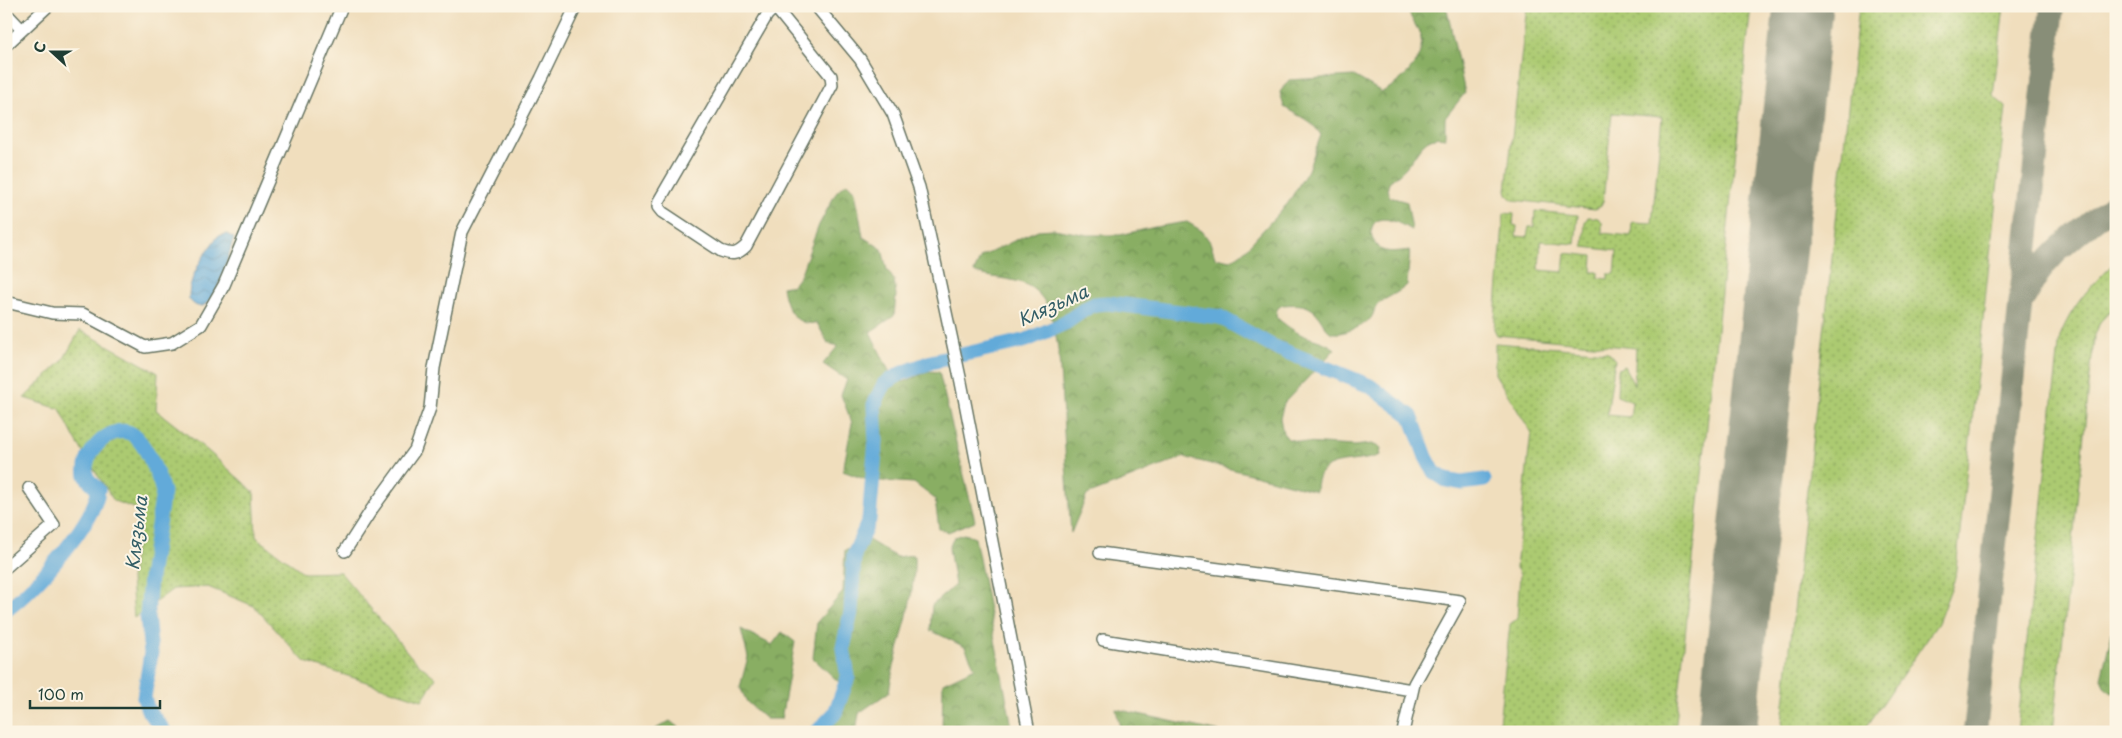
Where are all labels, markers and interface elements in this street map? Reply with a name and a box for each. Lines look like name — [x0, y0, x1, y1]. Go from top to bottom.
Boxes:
north arrow — [28, 28, 78, 78]
text: С — [28, 38, 51, 56]
water label: Клязьма — [1013, 277, 1093, 332]
water label: Клязьма — [118, 493, 154, 571]
scale bar — [30, 678, 160, 710]
text: 100 m — [38, 682, 84, 705]

